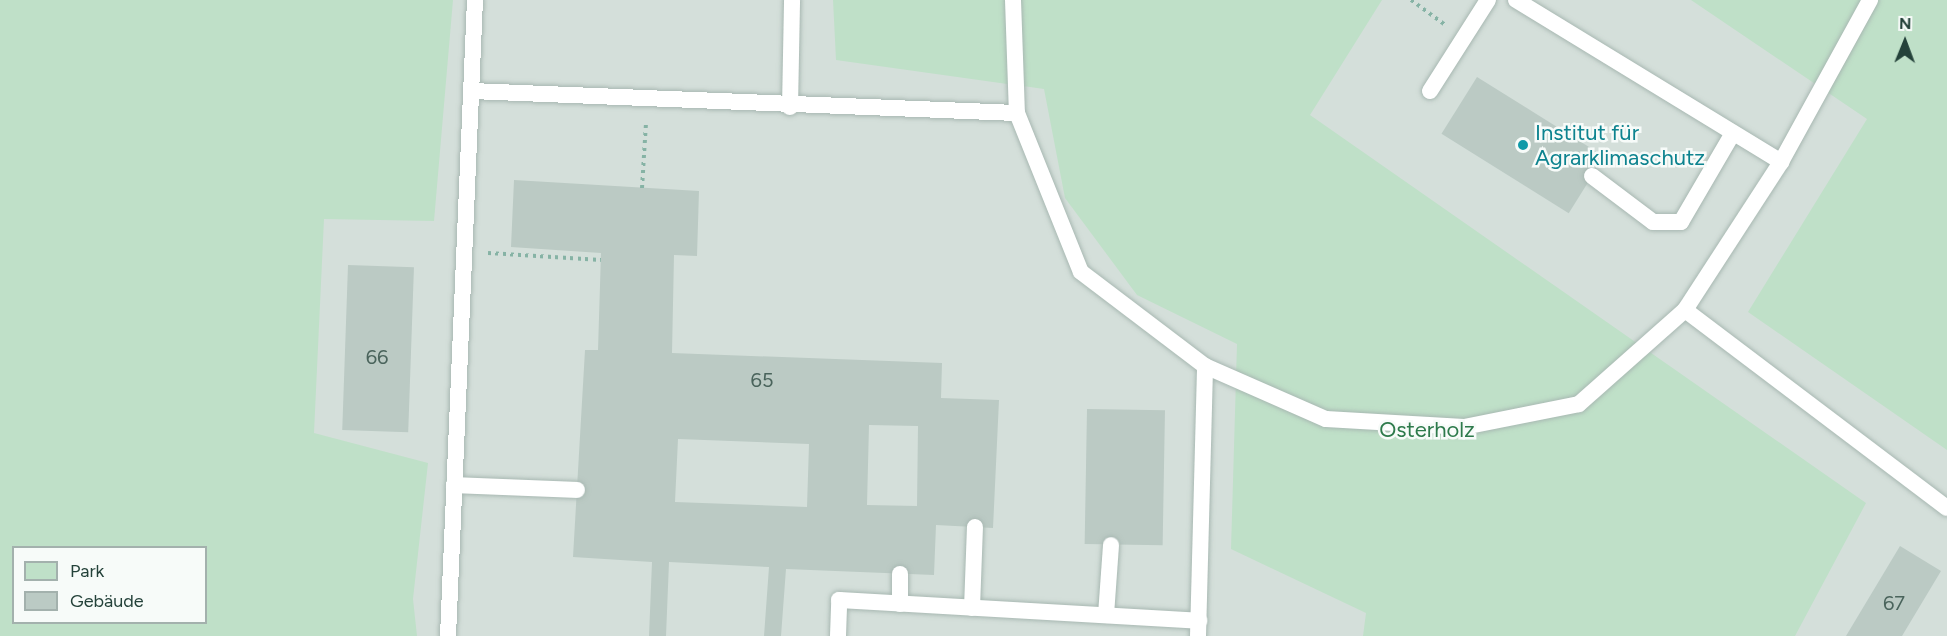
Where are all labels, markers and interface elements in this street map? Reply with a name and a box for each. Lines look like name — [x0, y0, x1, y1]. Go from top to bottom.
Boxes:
north arrow — [1875, 12, 1935, 72]
text: N — [1899, 14, 1912, 33]
place label: Institut für Agrarklimaschutz — [1535, 119, 1705, 170]
marker: Institut für Agrarklimaschutz — [1516, 138, 1530, 152]
house number: 66 — [366, 345, 388, 369]
house number: 65 — [751, 368, 773, 392]
park label: Osterholz — [1379, 417, 1475, 443]
legend — [12, 546, 207, 624]
text: Park — [70, 560, 104, 582]
text: Gebäude — [70, 590, 144, 612]
house number: 67 — [1883, 591, 1905, 615]

